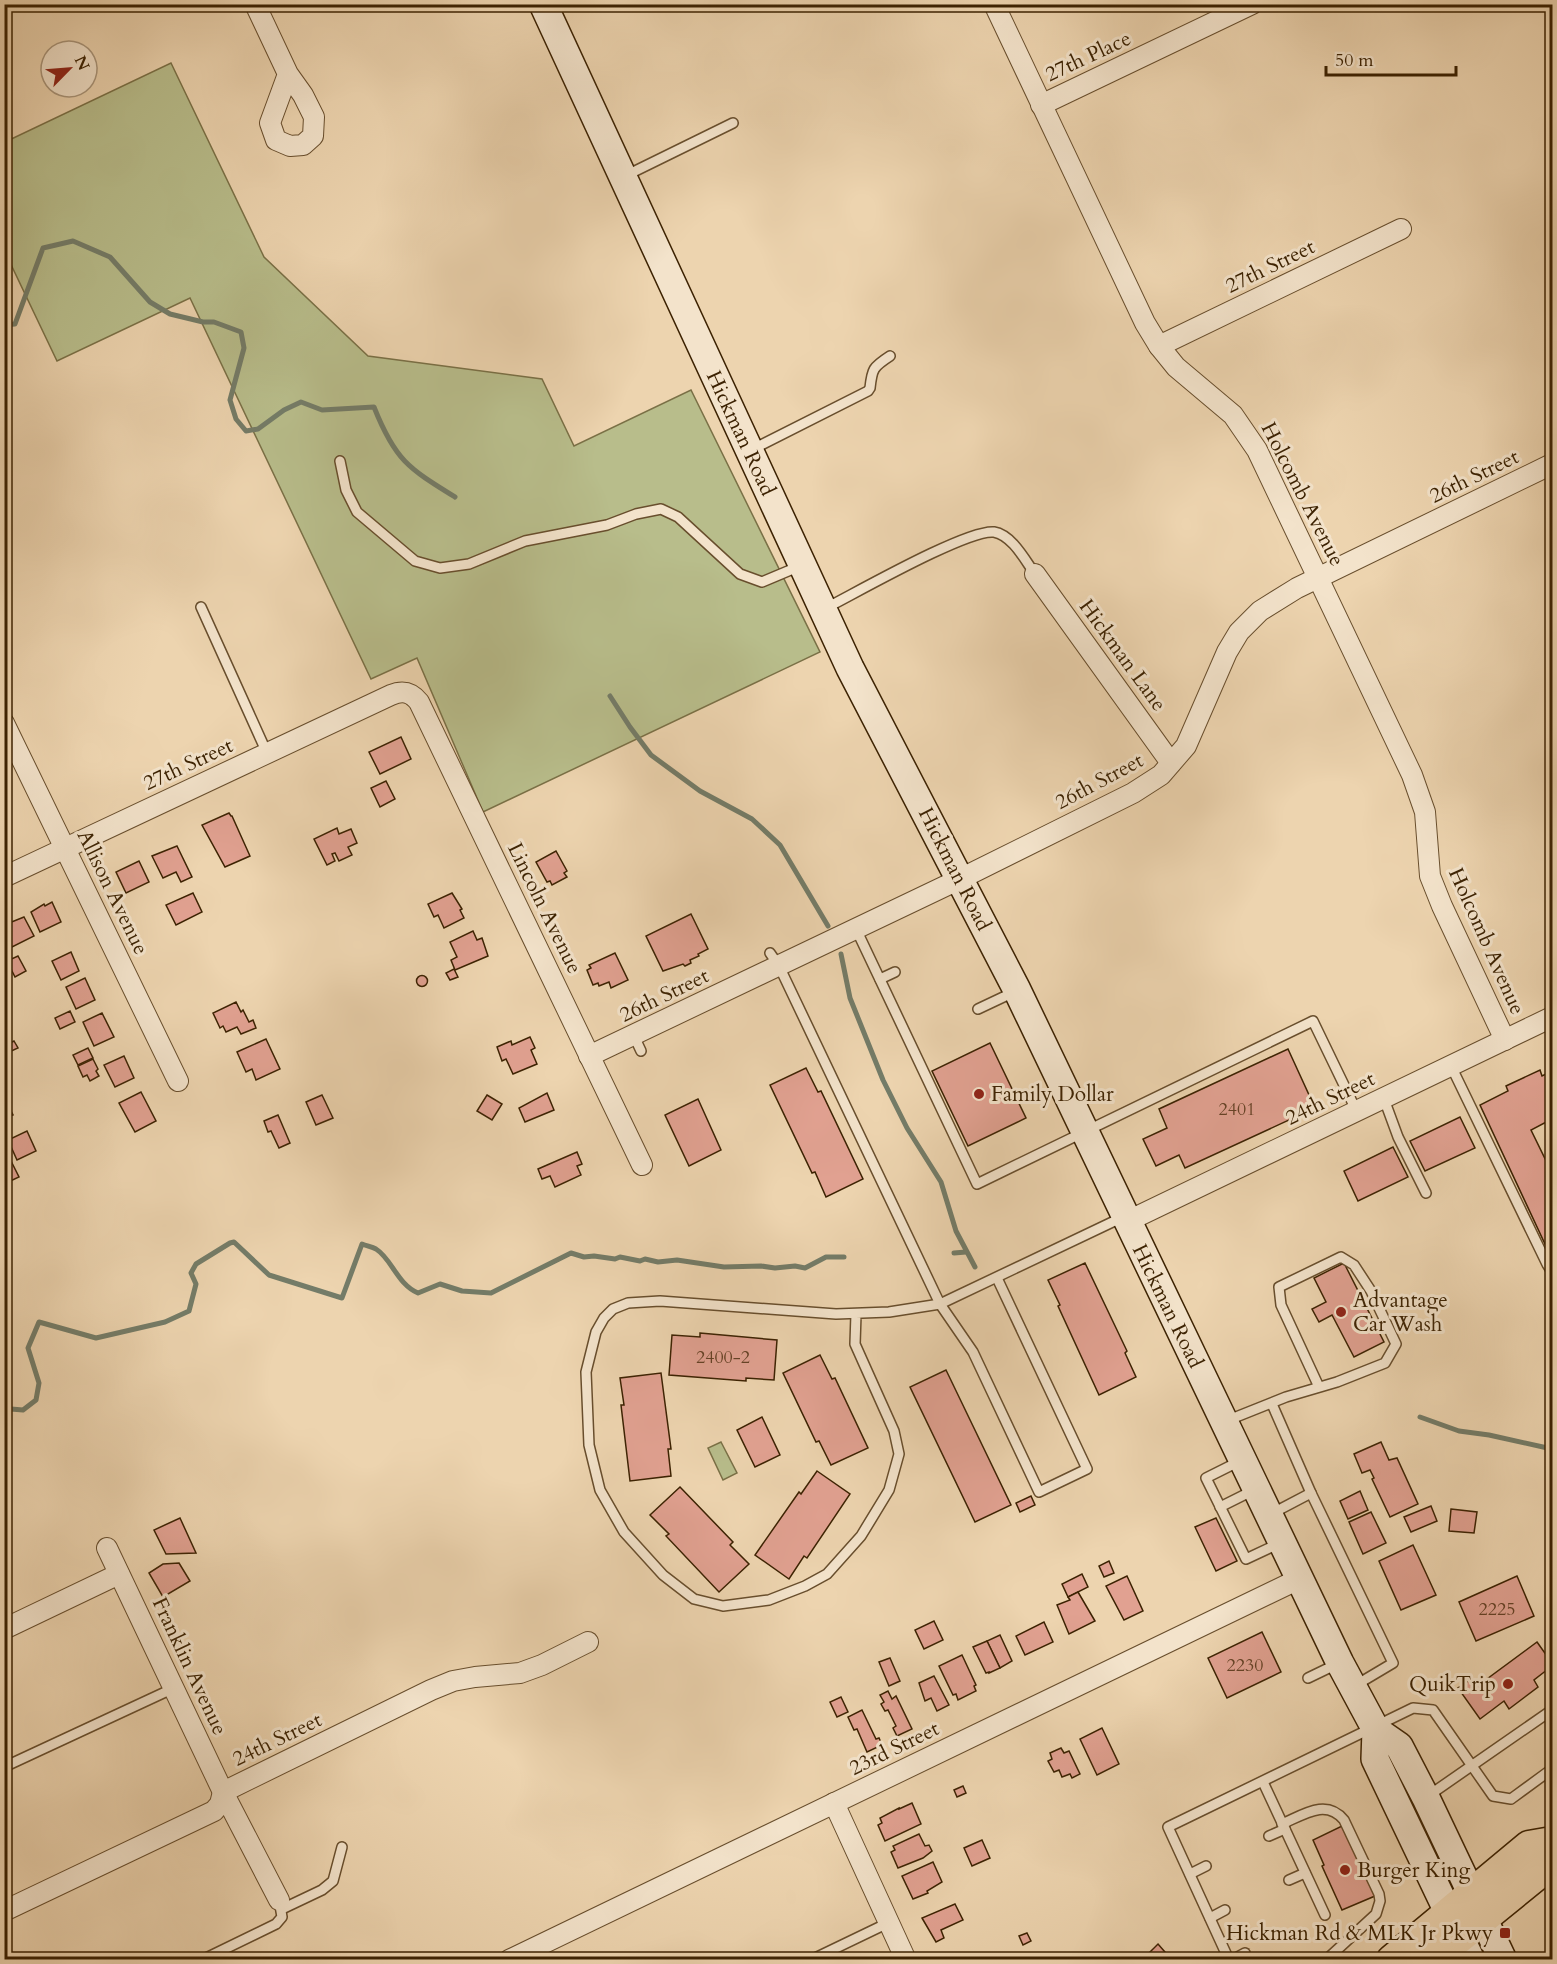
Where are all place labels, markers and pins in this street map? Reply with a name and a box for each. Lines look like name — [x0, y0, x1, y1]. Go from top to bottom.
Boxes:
place label: Family Dollar — [991, 1080, 1114, 1109]
marker: Family Dollar — [972, 1087, 986, 1101]
place label: Advantage Car Wash — [1353, 1286, 1448, 1339]
marker: Advantage Car Wash — [1334, 1305, 1348, 1319]
place label: QuikTrip — [1409, 1670, 1496, 1699]
marker: QuikTrip — [1501, 1677, 1515, 1691]
place label: Burger King — [1357, 1856, 1471, 1885]
marker: Burger King — [1338, 1863, 1352, 1877]
place label: Hickman Rd & MLK Jr Pkwy — [1226, 1919, 1493, 1948]
marker: Hickman Rd & MLK Jr Pkwy — [1498, 1926, 1512, 1940]

